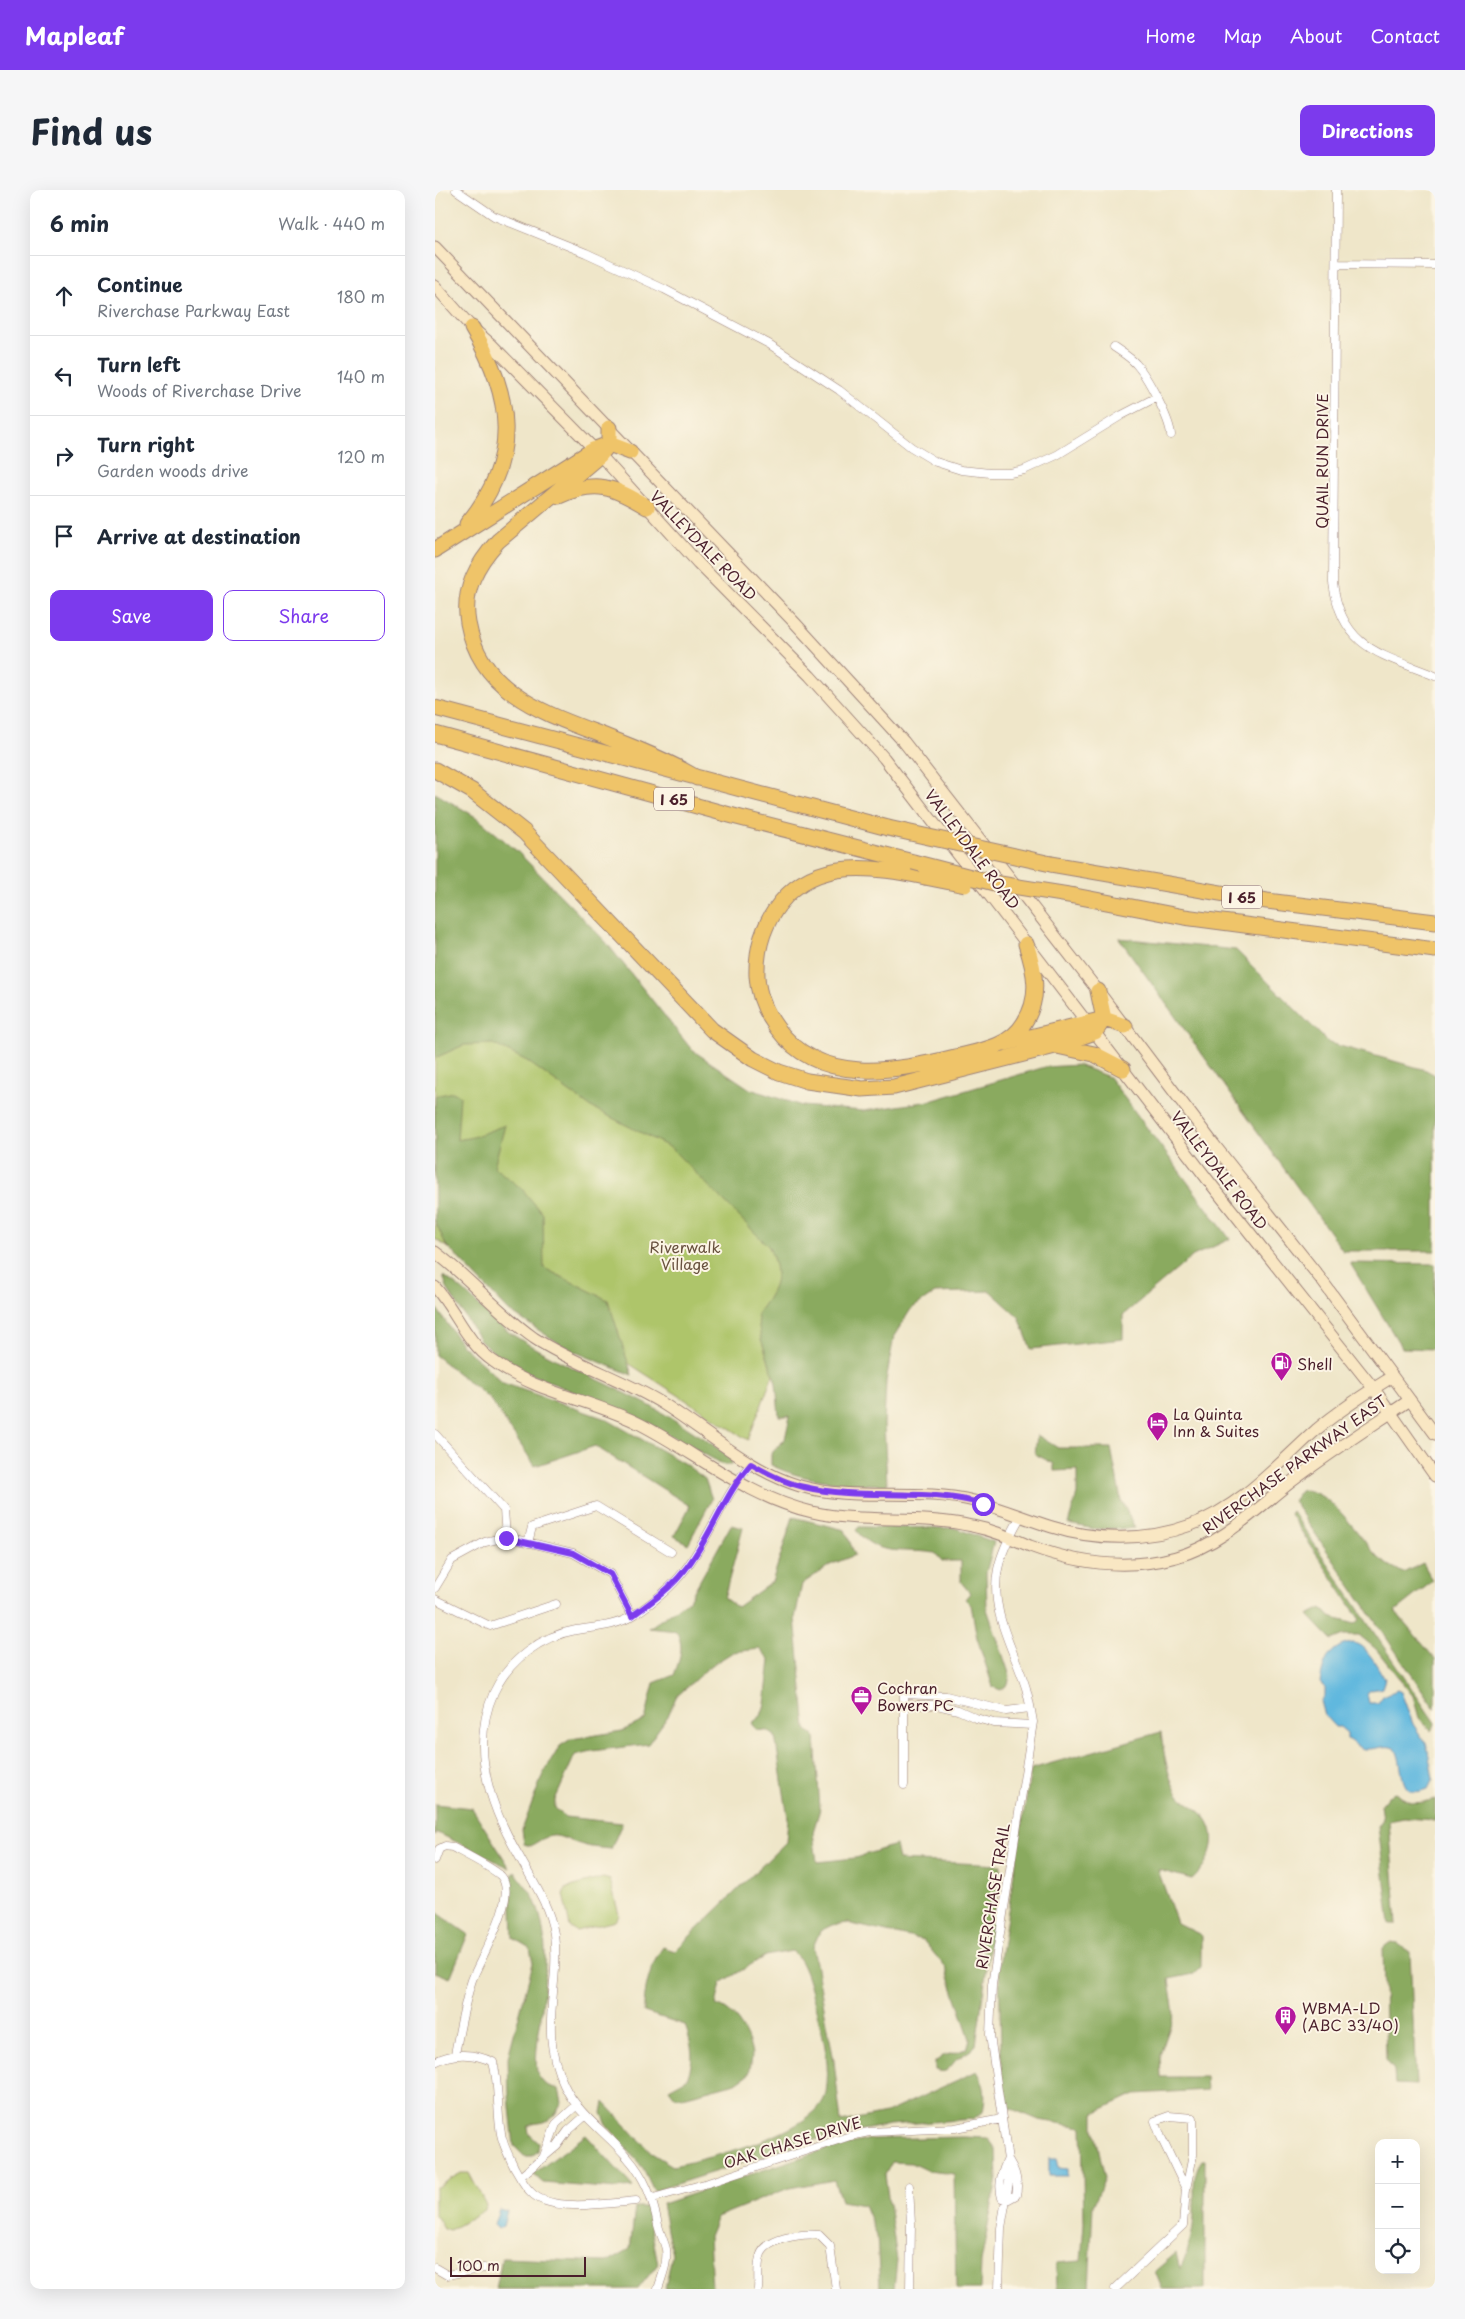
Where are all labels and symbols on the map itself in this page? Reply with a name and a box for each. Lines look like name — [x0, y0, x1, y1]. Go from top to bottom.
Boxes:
street label: QUAIL RUN DRIVE — [1310, 393, 1333, 529]
street label: VALLEYDALE ROAD — [645, 485, 763, 605]
street label: VALLEYDALE ROAD — [920, 784, 1026, 914]
road number: I 65 — [654, 788, 694, 810]
road number: I 65 — [1222, 886, 1262, 909]
street label: VALLEYDALE ROAD — [1166, 1106, 1274, 1234]
park label: Riverwalk Village — [649, 1235, 721, 1275]
fuel station icon: Shell — [1269, 1351, 1293, 1382]
place label: Shell — [1297, 1352, 1332, 1375]
street label: RIVERCHASE PARKWAY EAST — [1197, 1389, 1392, 1539]
place label: La Quinta Inn & Suites — [1173, 1402, 1259, 1442]
hotel icon: La Quinta Inn & Suites — [1145, 1410, 1169, 1441]
route start — [972, 1493, 995, 1516]
route end — [495, 1527, 518, 1550]
place label: Cochran Bowers PC — [877, 1676, 954, 1716]
office icon: Cochran Bowers PC — [849, 1684, 873, 1715]
street label: RIVERCHASE TRAIL — [969, 1821, 1015, 1971]
place label: WBMA-LD (ABC 33/40) — [1302, 1996, 1399, 2036]
building icon: WBMA-LD (ABC 33/40) — [1274, 2004, 1298, 2035]
street label: OAK CHASE DRIVE — [720, 2110, 864, 2174]
scale bar — [450, 2254, 586, 2277]

